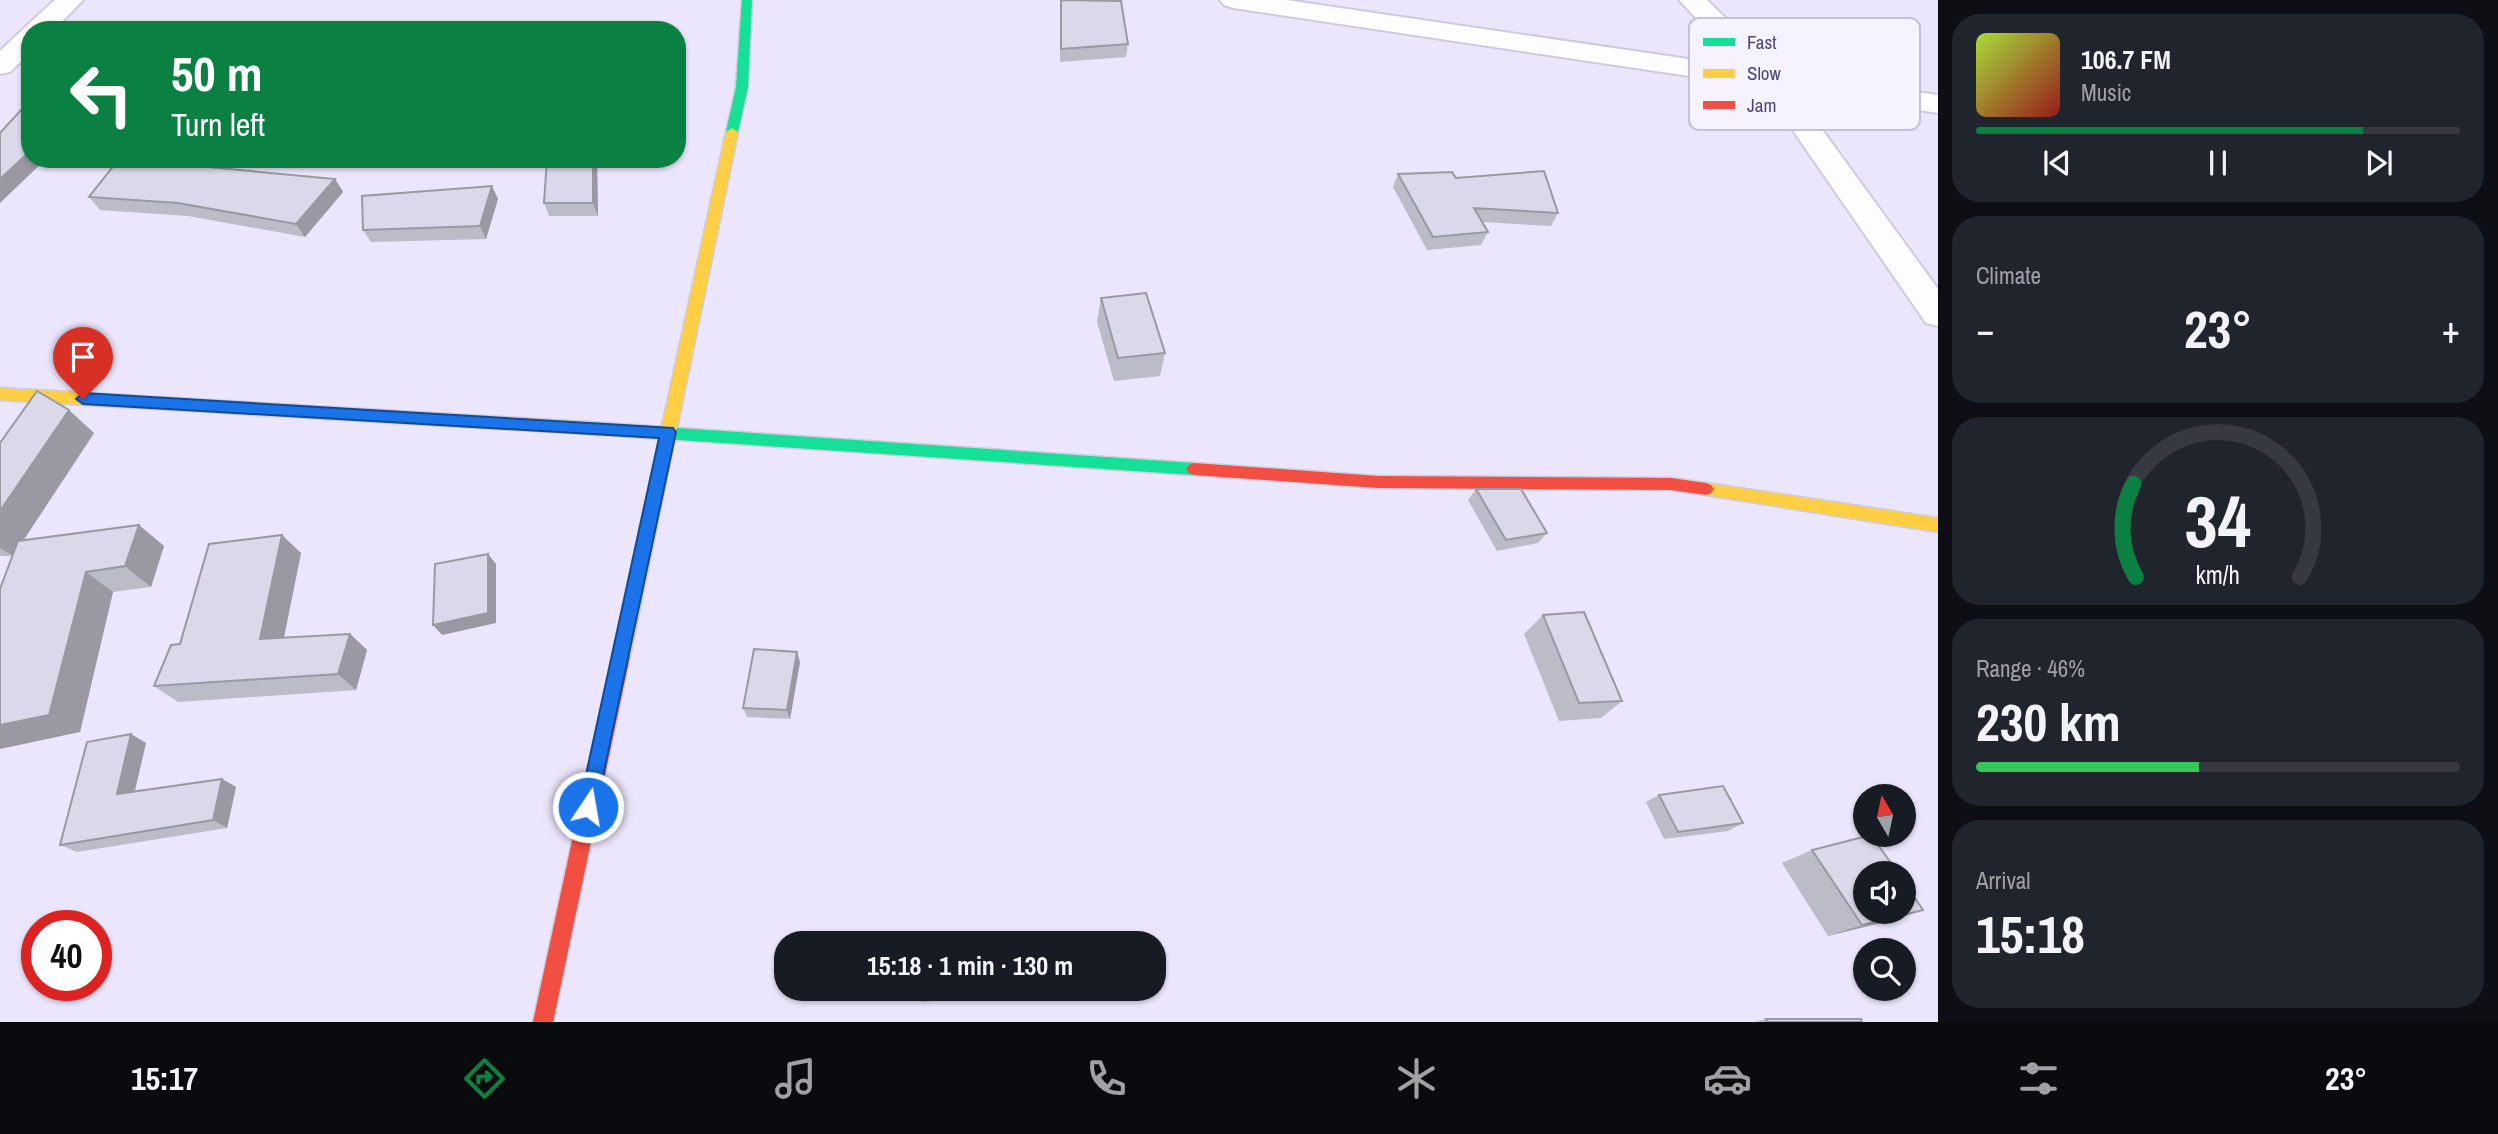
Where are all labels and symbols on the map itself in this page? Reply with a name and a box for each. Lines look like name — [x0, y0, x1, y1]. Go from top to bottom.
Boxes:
legend — [1689, 18, 1920, 130]
text: Fast — [1747, 29, 1777, 55]
text: Slow — [1747, 60, 1782, 86]
text: Jam — [1747, 92, 1776, 118]
pin — [53, 327, 113, 399]
position arrow — [551, 770, 625, 844]
north arrow — [1853, 784, 1916, 847]
speed limit sign: 40 — [21, 910, 112, 1001]

